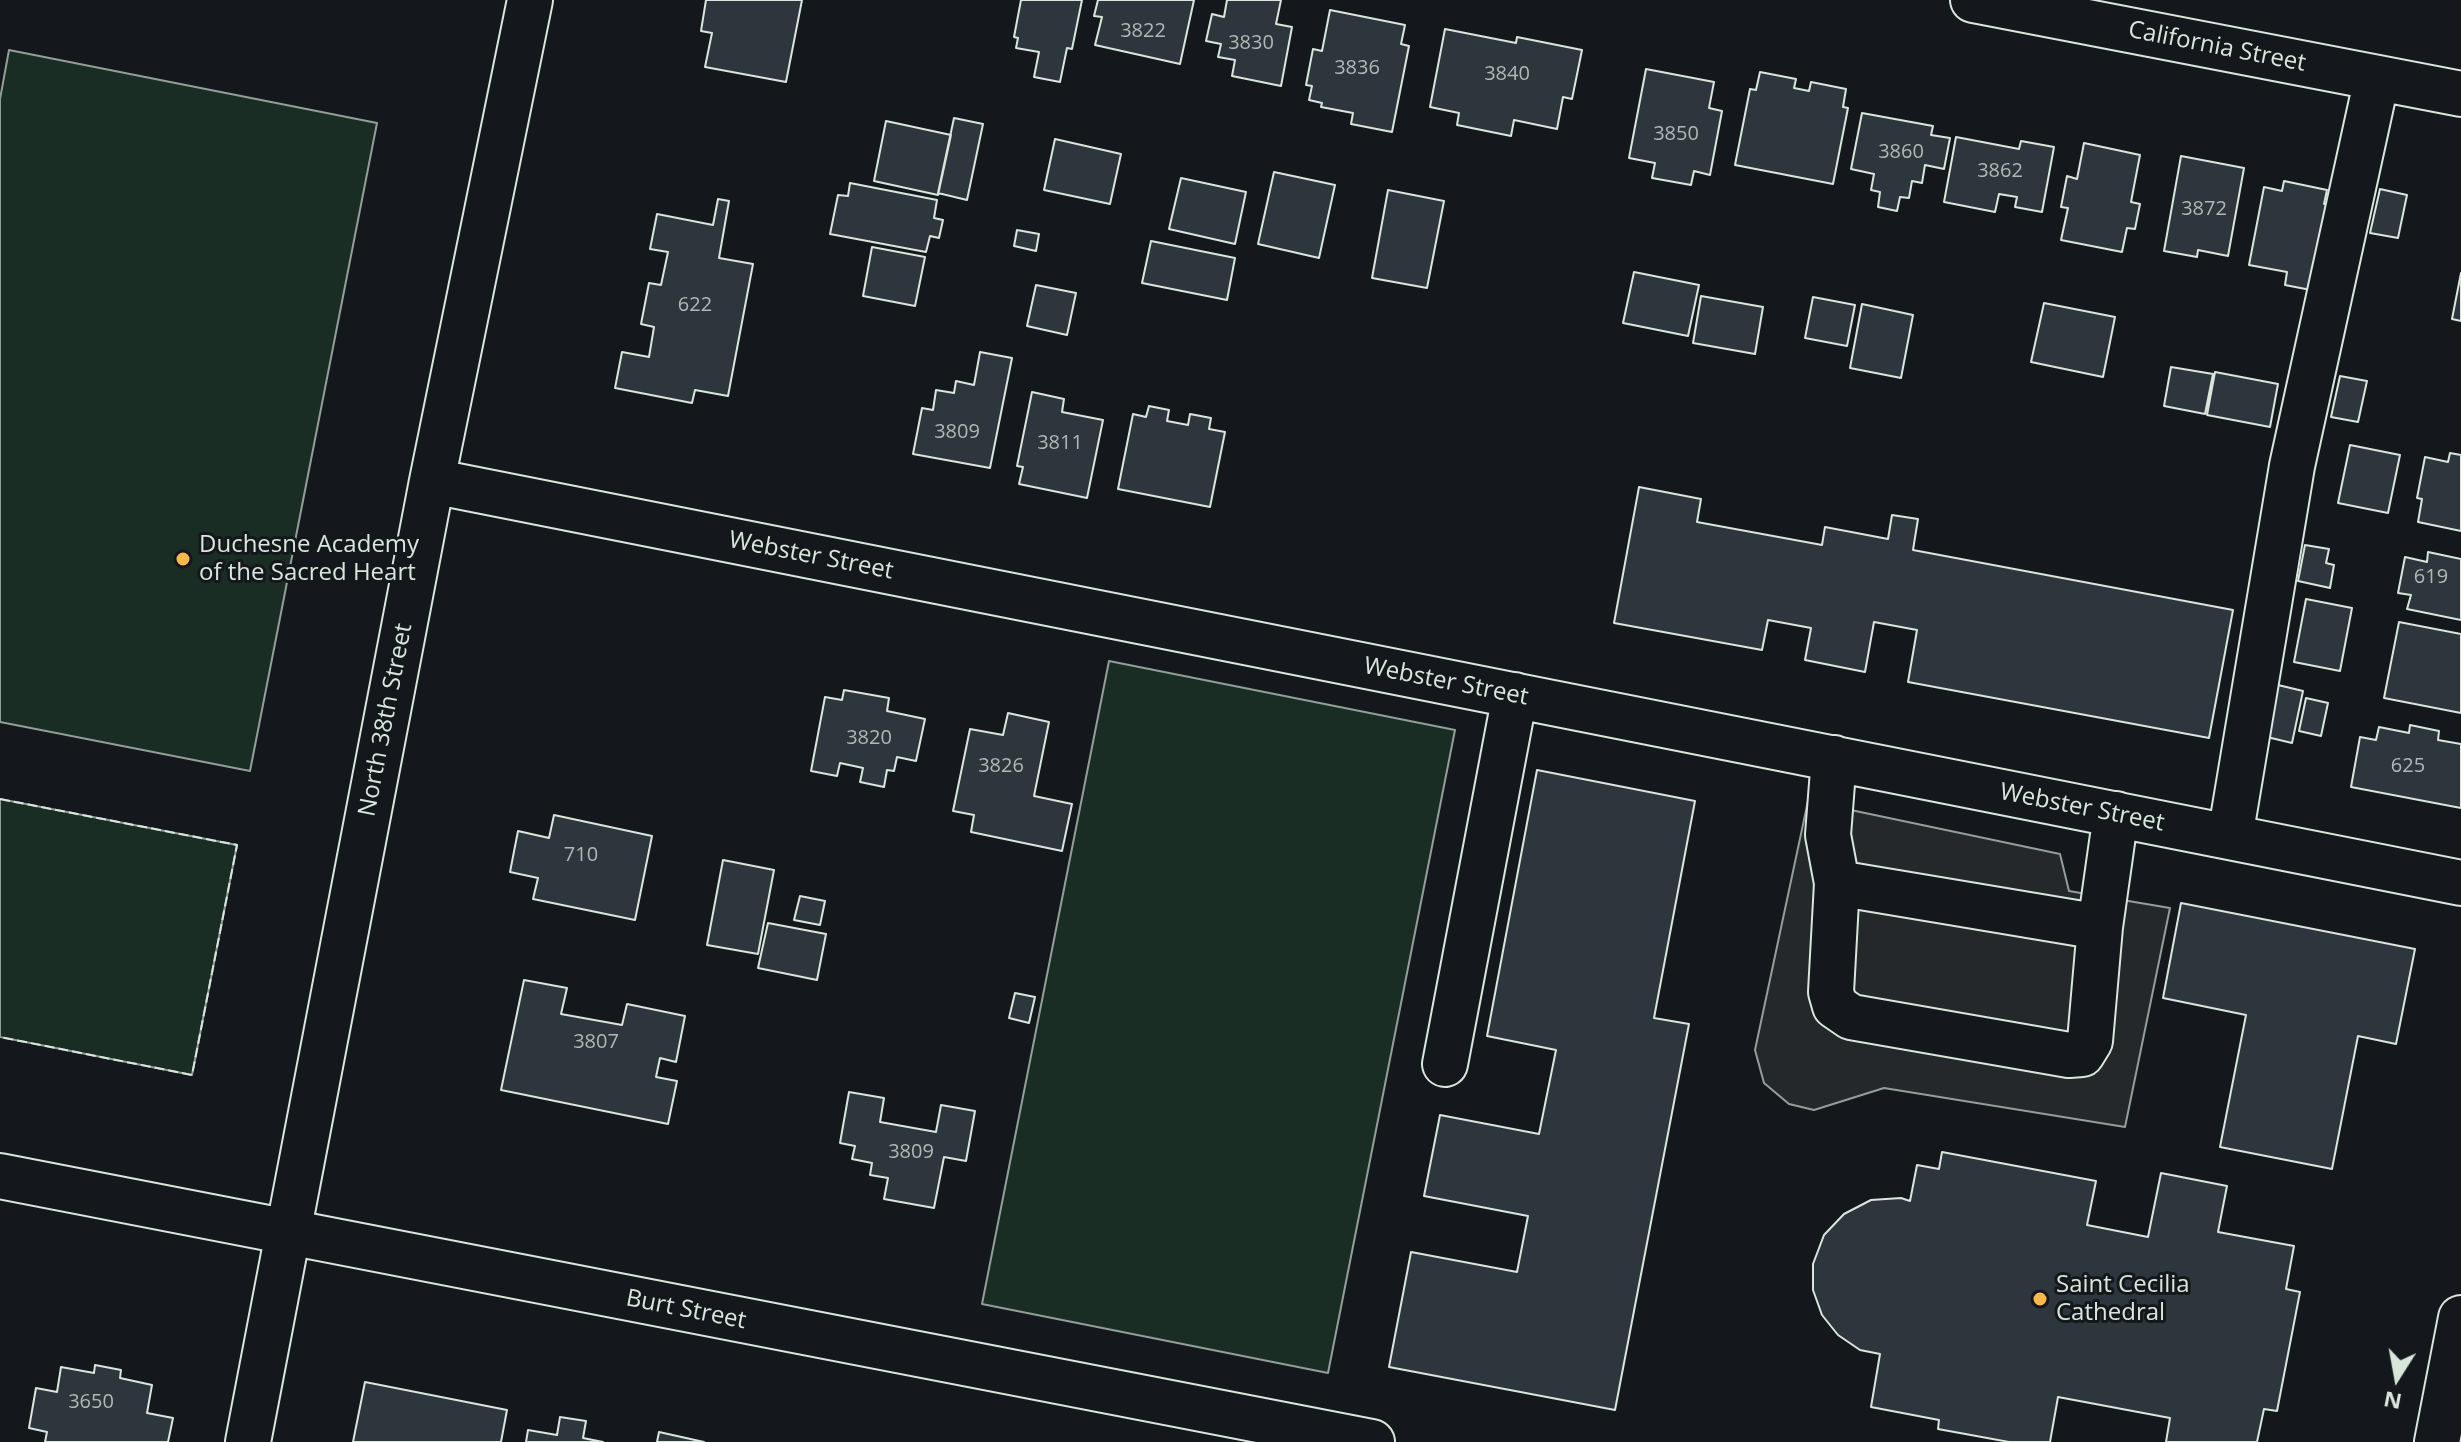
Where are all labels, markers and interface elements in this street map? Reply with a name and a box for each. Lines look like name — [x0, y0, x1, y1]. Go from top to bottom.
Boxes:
street label: California Street — [2126, 16, 2308, 78]
house number: 3822 — [1120, 19, 1166, 43]
house number: 3830 — [1228, 31, 1274, 55]
house number: 3836 — [1334, 56, 1380, 80]
house number: 3840 — [1484, 62, 1530, 86]
house number: 3850 — [1653, 122, 1699, 146]
house number: 3860 — [1878, 140, 1924, 164]
house number: 3862 — [1977, 159, 2023, 183]
house number: 3872 — [2181, 197, 2227, 221]
house number: 622 — [678, 293, 712, 317]
house number: 3809 — [934, 420, 980, 444]
house number: 3811 — [1037, 431, 1083, 455]
street label: Webster Street — [726, 526, 896, 586]
place label: Duchesne Academy of the Sacred Heart — [199, 531, 419, 587]
marker: Duchesne Academy of the Sacred Heart — [174, 550, 192, 568]
house number: 619 — [2414, 565, 2448, 589]
street label: North 38th Street — [353, 621, 419, 819]
street label: Webster Street — [1361, 652, 1531, 712]
house number: 3820 — [846, 726, 892, 750]
house number: 3826 — [978, 754, 1024, 778]
house number: 625 — [2391, 754, 2425, 778]
street label: Webster Street — [1997, 778, 2167, 838]
house number: 710 — [564, 843, 598, 867]
house number: 3807 — [573, 1030, 619, 1054]
house number: 3809 — [888, 1140, 934, 1164]
place label: Saint Cecilia Cathedral — [2056, 1271, 2190, 1327]
street label: Burt Street — [623, 1284, 749, 1336]
marker: Saint Cecilia Cathedral — [2031, 1290, 2049, 1308]
north arrow — [2357, 1338, 2437, 1418]
text: N — [2381, 1385, 2404, 1418]
house number: 3650 — [68, 1390, 114, 1414]

